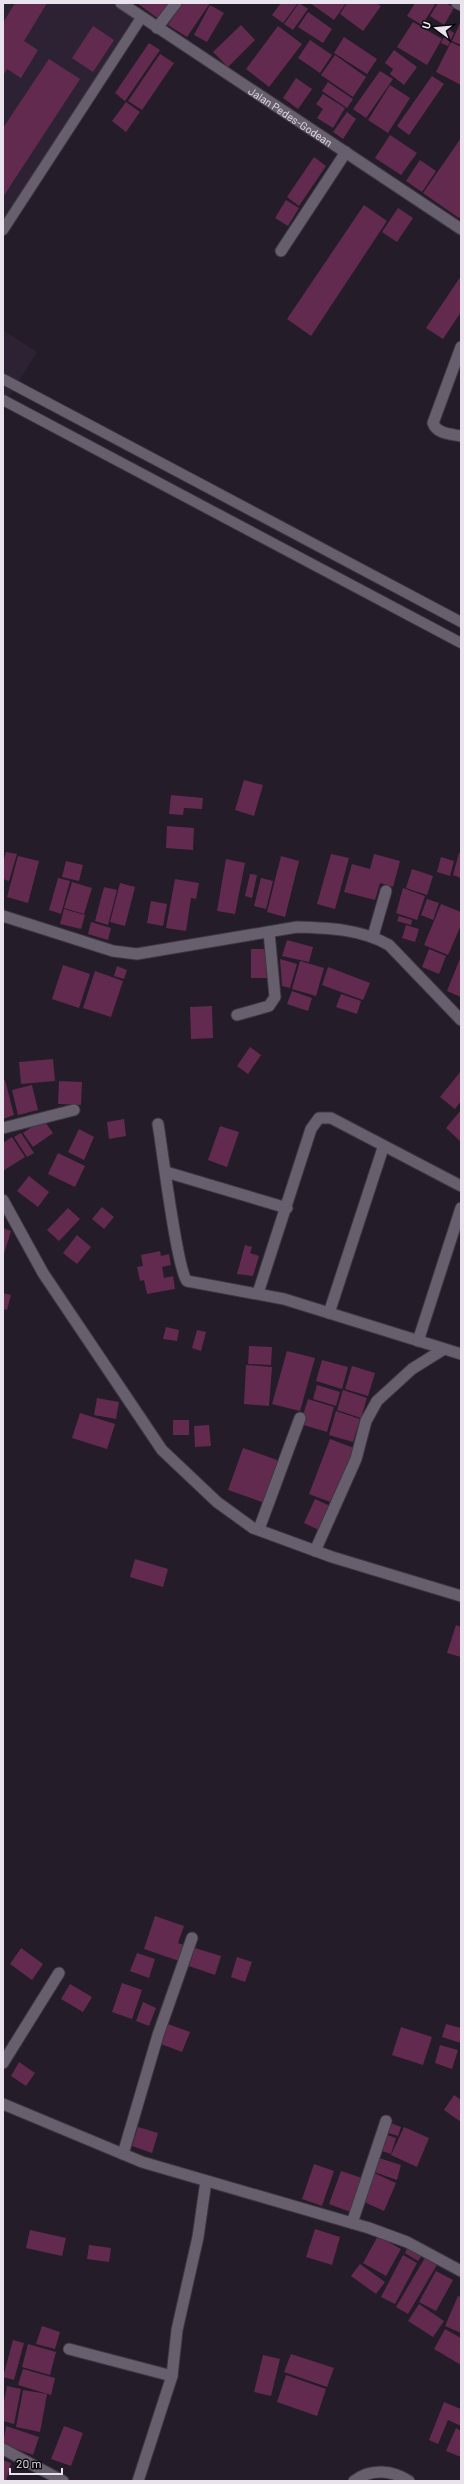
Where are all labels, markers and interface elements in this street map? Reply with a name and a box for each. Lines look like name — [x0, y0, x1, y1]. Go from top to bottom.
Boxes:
north arrow — [416, 8, 456, 48]
text: U — [419, 20, 433, 30]
street label: Jalan Pedes-Godean — [246, 83, 335, 149]
scale bar — [10, 2450, 62, 2476]
text: 20 m — [16, 2456, 42, 2470]

